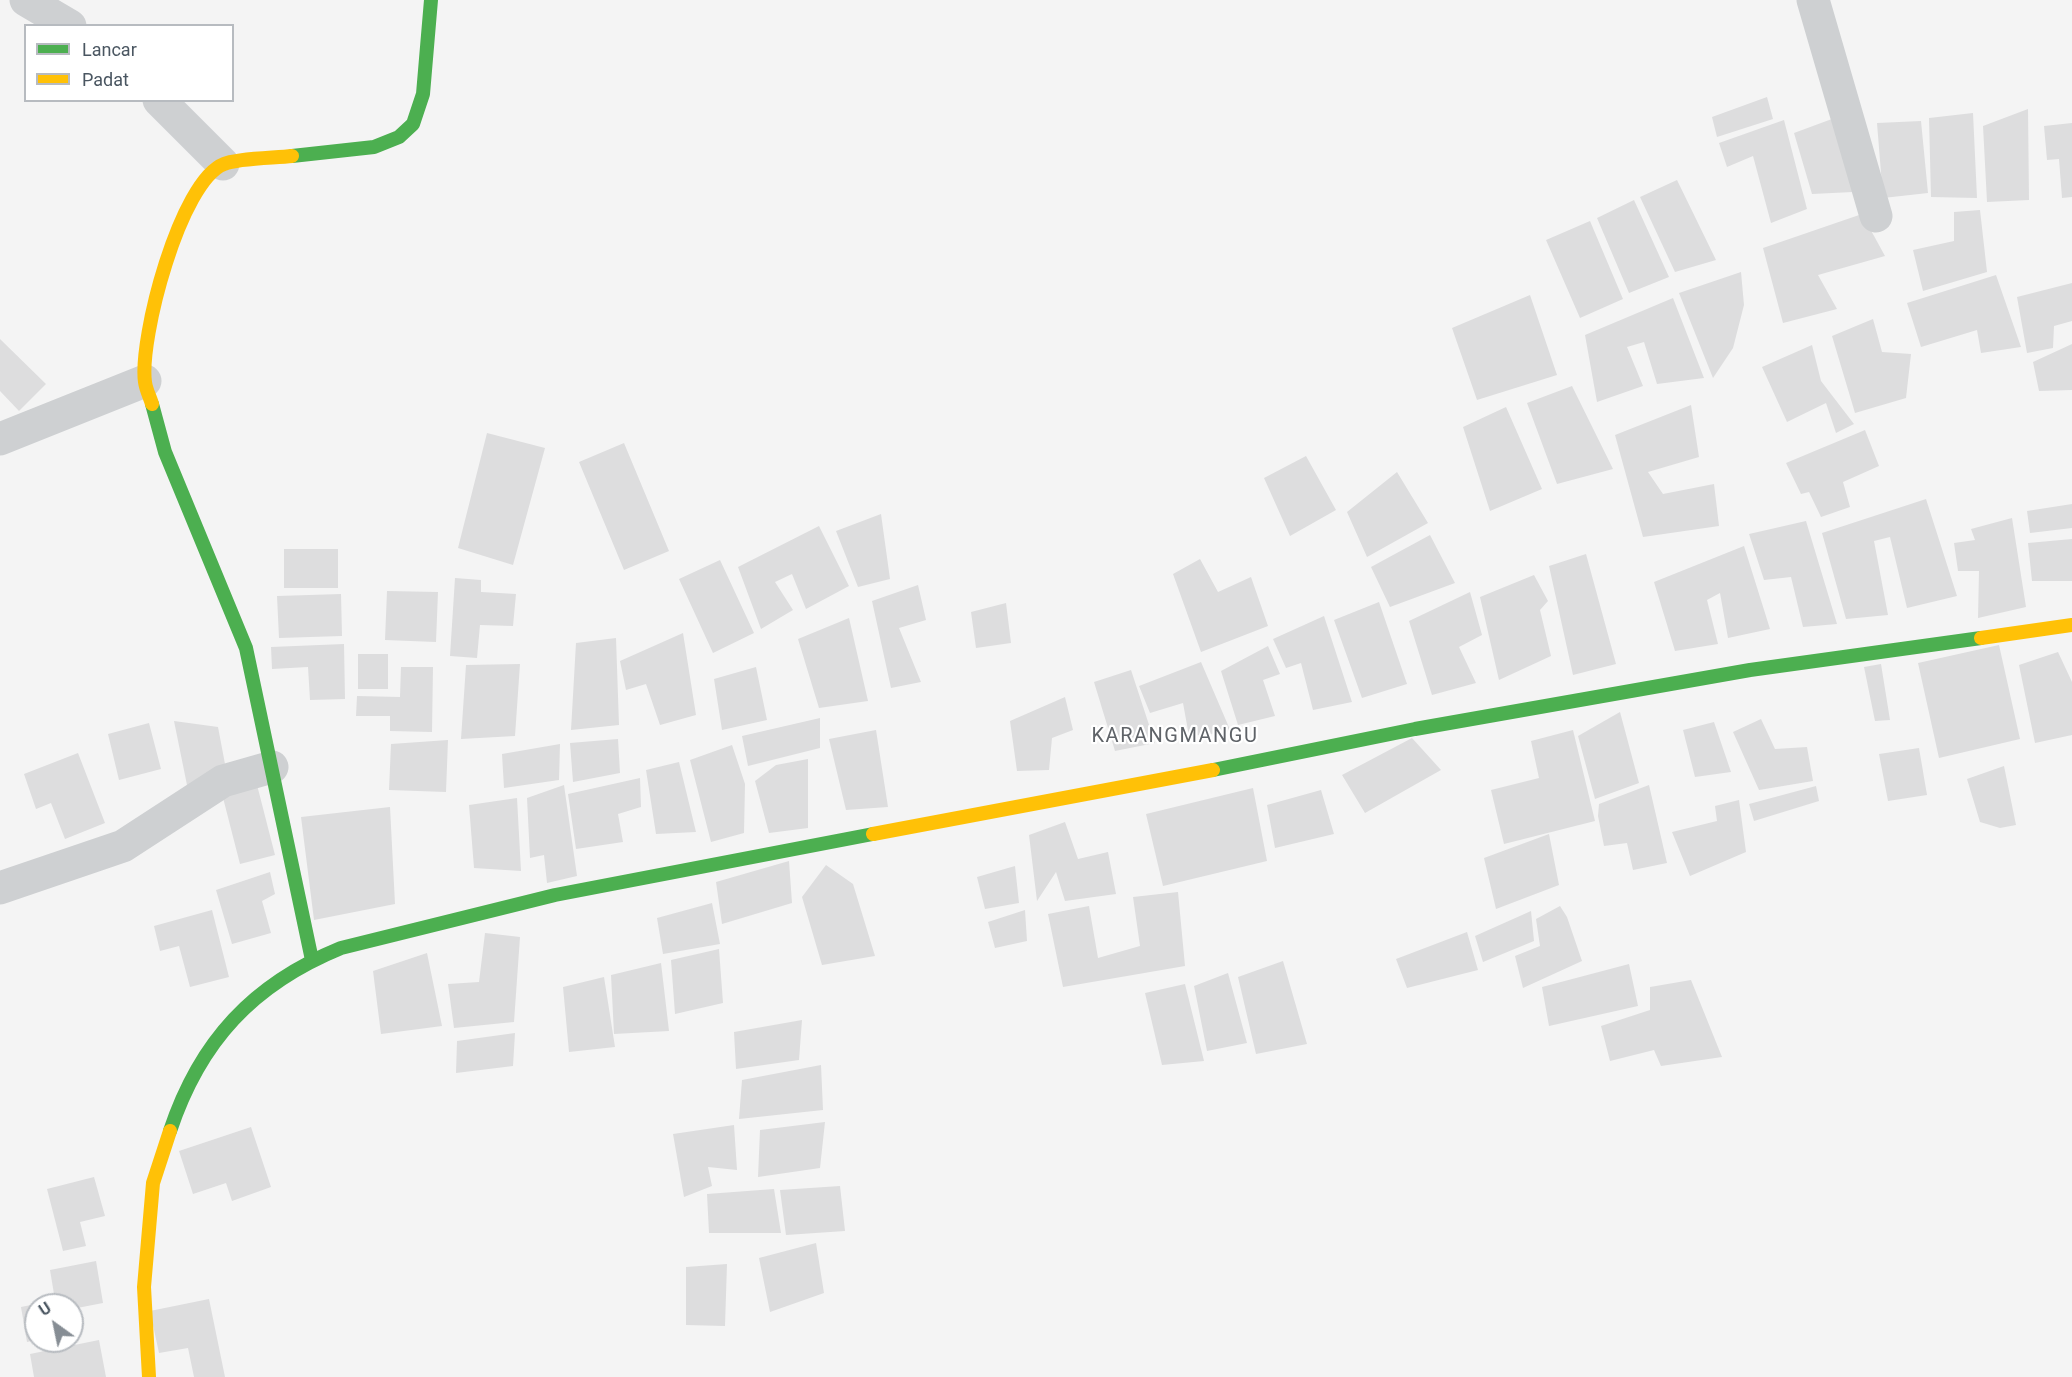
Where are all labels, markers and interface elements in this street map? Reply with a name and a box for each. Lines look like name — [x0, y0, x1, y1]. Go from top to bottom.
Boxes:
legend — [24, 24, 234, 102]
text: Lancar — [82, 39, 137, 60]
text: Padat — [82, 69, 129, 90]
district label: KARANGMANGU — [1092, 725, 1258, 749]
north arrow — [24, 1293, 84, 1353]
text: U — [35, 1298, 55, 1320]

